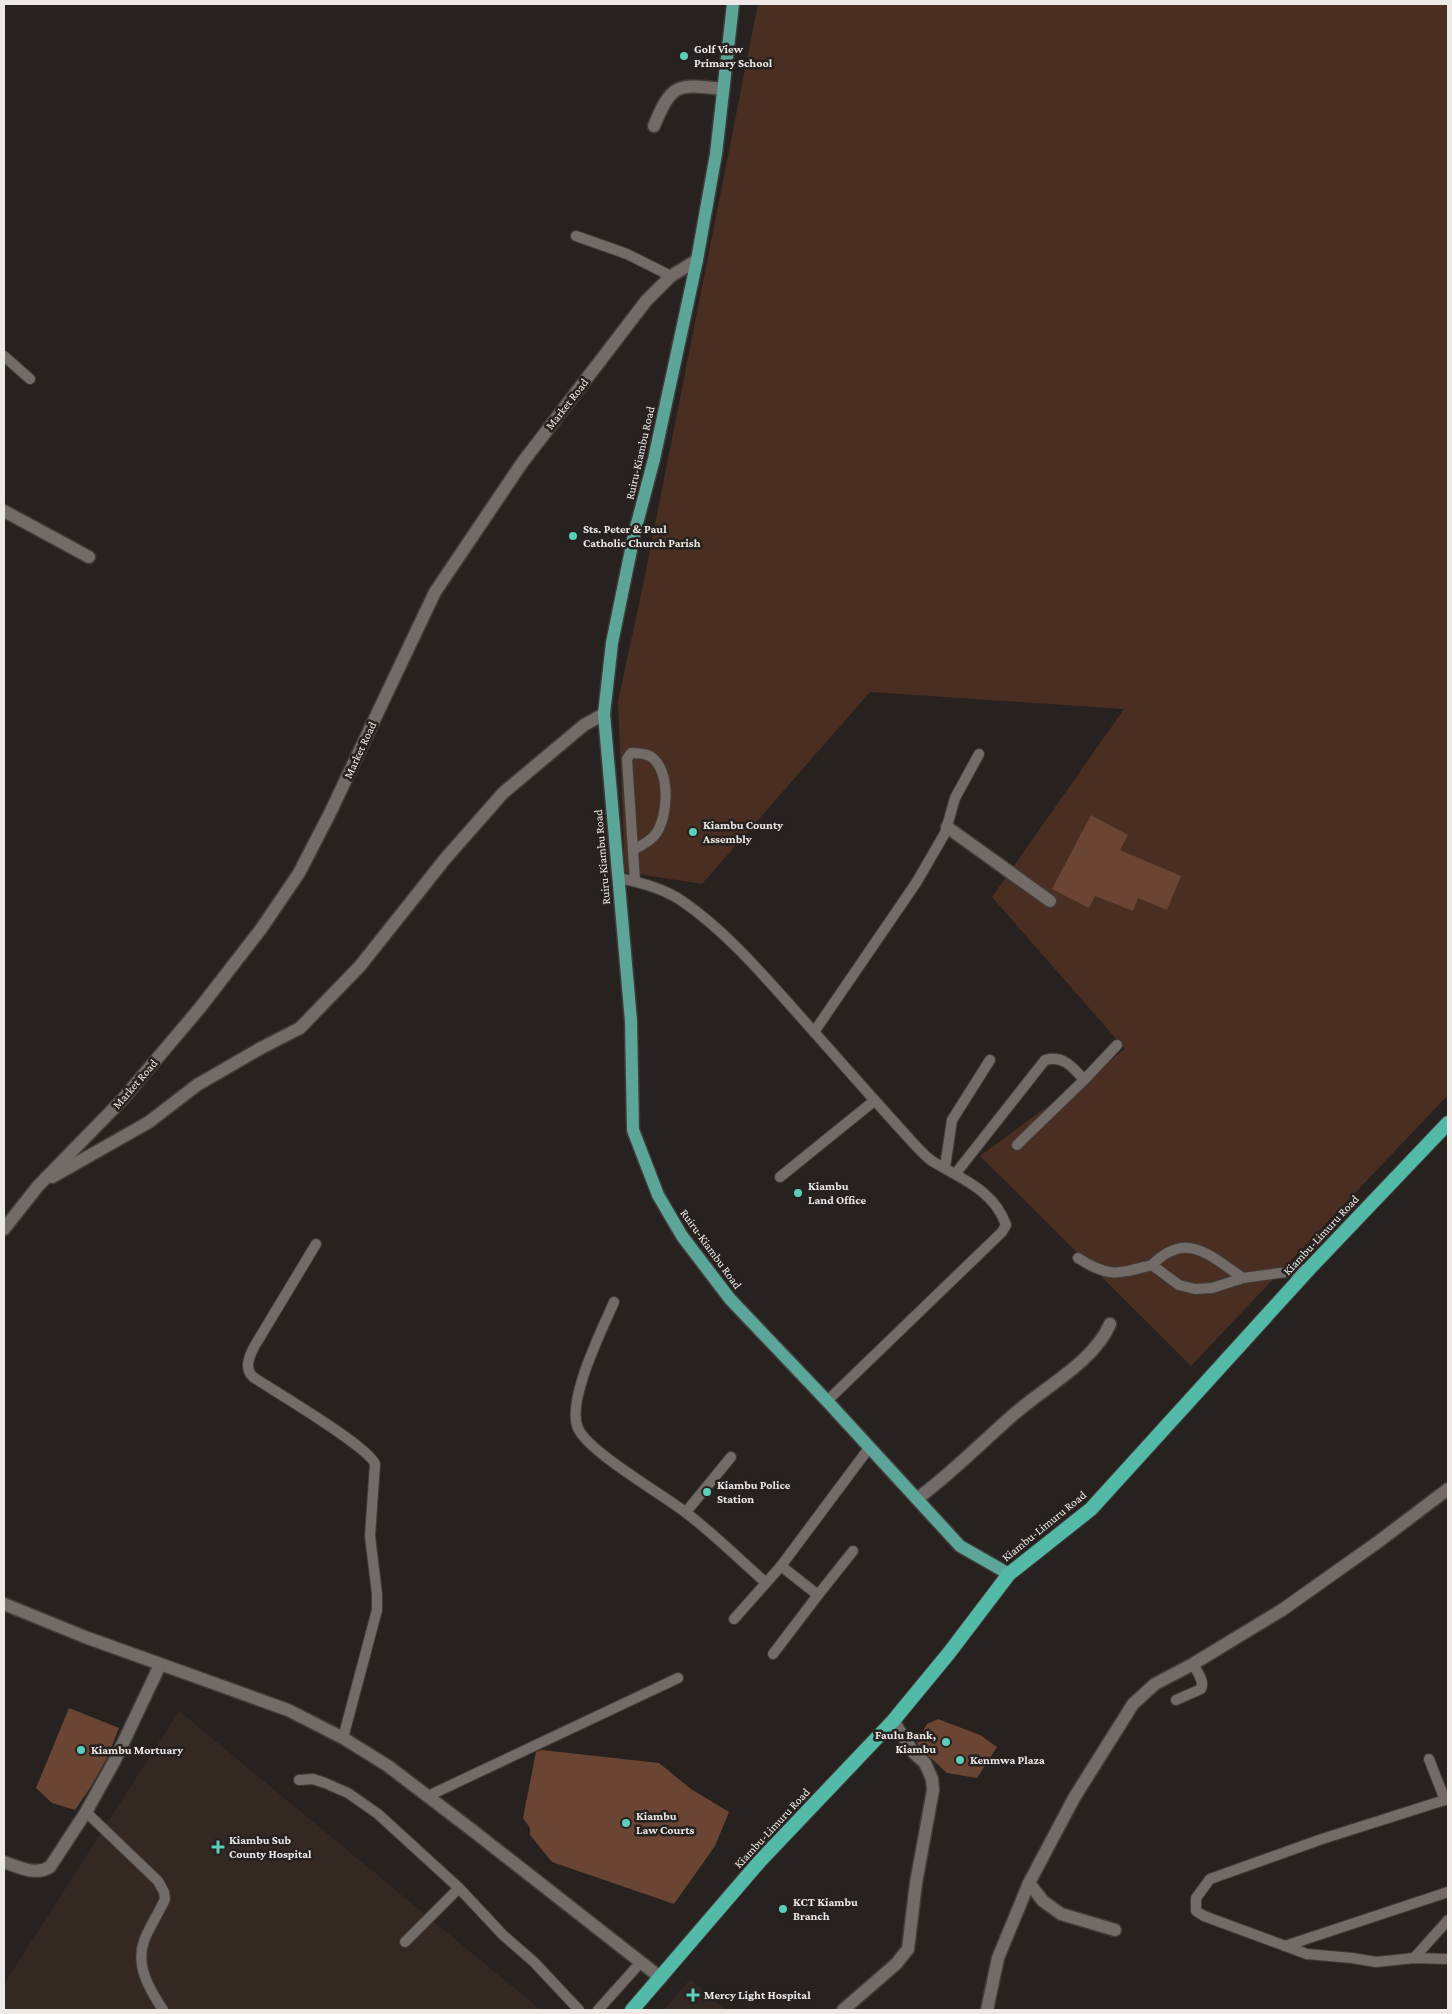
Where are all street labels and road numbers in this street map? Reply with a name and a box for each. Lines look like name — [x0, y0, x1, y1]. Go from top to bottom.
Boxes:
street label: Market Road — [543, 375, 592, 432]
street label: Ruiru-Kiambu Road — [622, 404, 658, 501]
street label: Market Road — [341, 719, 380, 781]
street label: Ruiru-Kiambu Road — [591, 808, 613, 905]
street label: Market Road — [110, 1056, 161, 1112]
street label: Kiambu-Limuru Road — [1280, 1192, 1362, 1278]
street label: Ruiru-Kiambu Road — [677, 1206, 745, 1292]
street label: Kiambu-Limuru Road — [999, 1487, 1090, 1564]
street label: Kiambu-Limuru Road — [731, 1785, 813, 1871]

